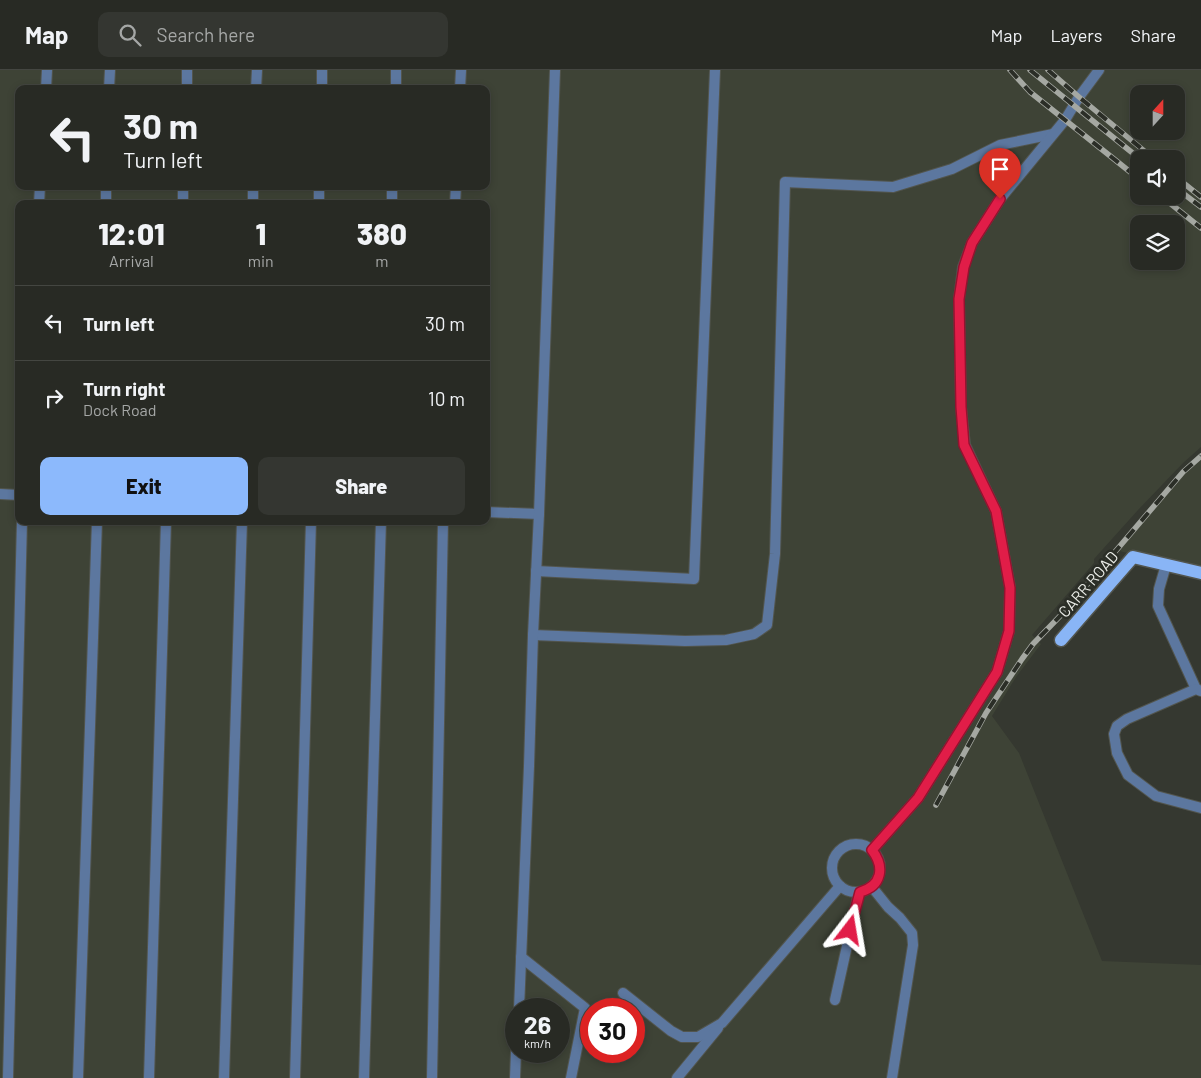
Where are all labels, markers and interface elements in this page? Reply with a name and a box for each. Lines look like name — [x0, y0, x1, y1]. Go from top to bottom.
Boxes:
search box — [98, 12, 448, 57]
text: Map — [25, 20, 68, 49]
icon: search — [116, 21, 144, 49]
text: Search here — [156, 23, 255, 46]
text: Map — [990, 24, 1022, 46]
text: Layers — [1050, 24, 1103, 46]
text: Share — [1131, 24, 1176, 46]
north arrow — [1130, 85, 1185, 140]
map controls — [1130, 85, 1185, 270]
text: 30 m — [123, 104, 198, 146]
icon: left — [40, 105, 105, 170]
text: Turn left — [123, 146, 203, 172]
pin — [979, 148, 1021, 199]
button: sound — [1130, 150, 1185, 205]
icon: arrive — [986, 155, 1014, 183]
text: 12:01 — [98, 215, 165, 251]
text: 1 — [255, 215, 266, 251]
text: 380 — [357, 215, 407, 251]
button: layers — [1130, 215, 1185, 270]
text: Arrival — [109, 251, 154, 270]
text: min — [248, 251, 274, 270]
text: m — [375, 251, 388, 270]
icon: left — [40, 309, 68, 337]
text: Turn left — [83, 312, 154, 335]
text: 30 m — [425, 312, 465, 335]
text: Turn right — [83, 377, 165, 400]
icon: right — [40, 384, 68, 412]
text: 10 m — [428, 387, 465, 410]
text: Dock Road — [83, 400, 157, 419]
button: Exit — [40, 457, 248, 515]
button: Share — [258, 457, 465, 515]
street label: CARR ROAD — [1054, 547, 1122, 621]
position arrow — [823, 903, 875, 955]
speed limit sign: 30 — [580, 998, 645, 1063]
text: 26 — [524, 1009, 551, 1039]
text: km/h — [524, 1036, 551, 1050]

